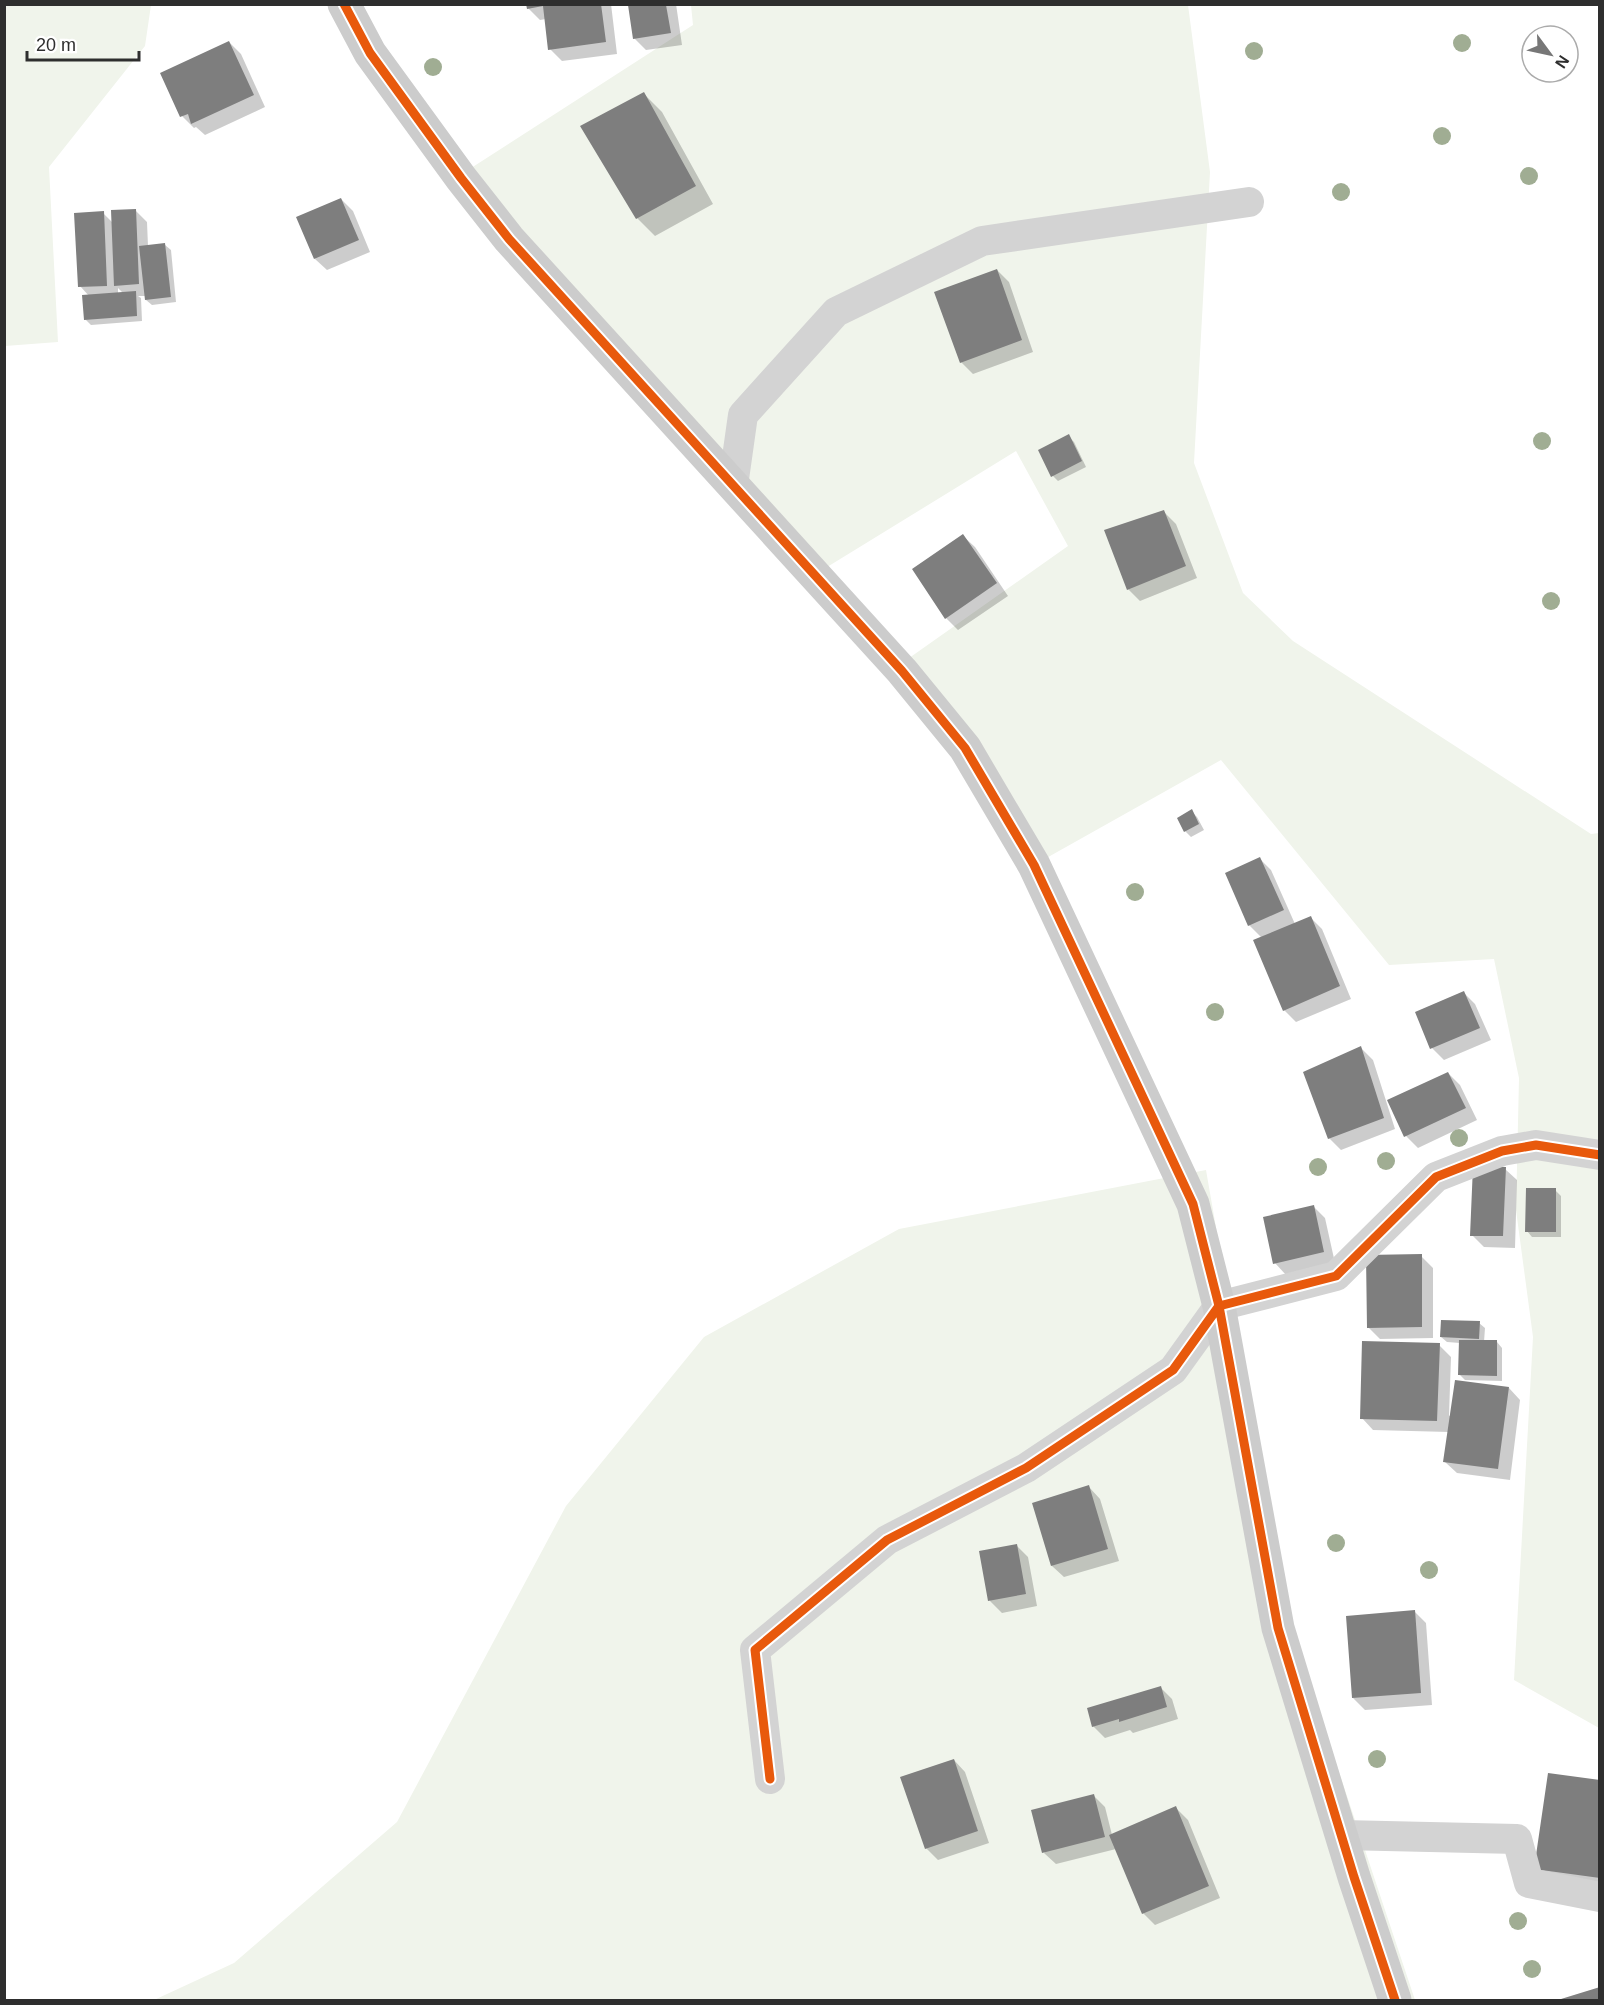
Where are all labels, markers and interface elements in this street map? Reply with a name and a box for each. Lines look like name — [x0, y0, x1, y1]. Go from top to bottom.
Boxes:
scale bar — [27, 24, 140, 62]
north arrow — [1520, 24, 1580, 84]
text: 20 m — [36, 35, 76, 55]
text: N — [1552, 52, 1572, 71]

